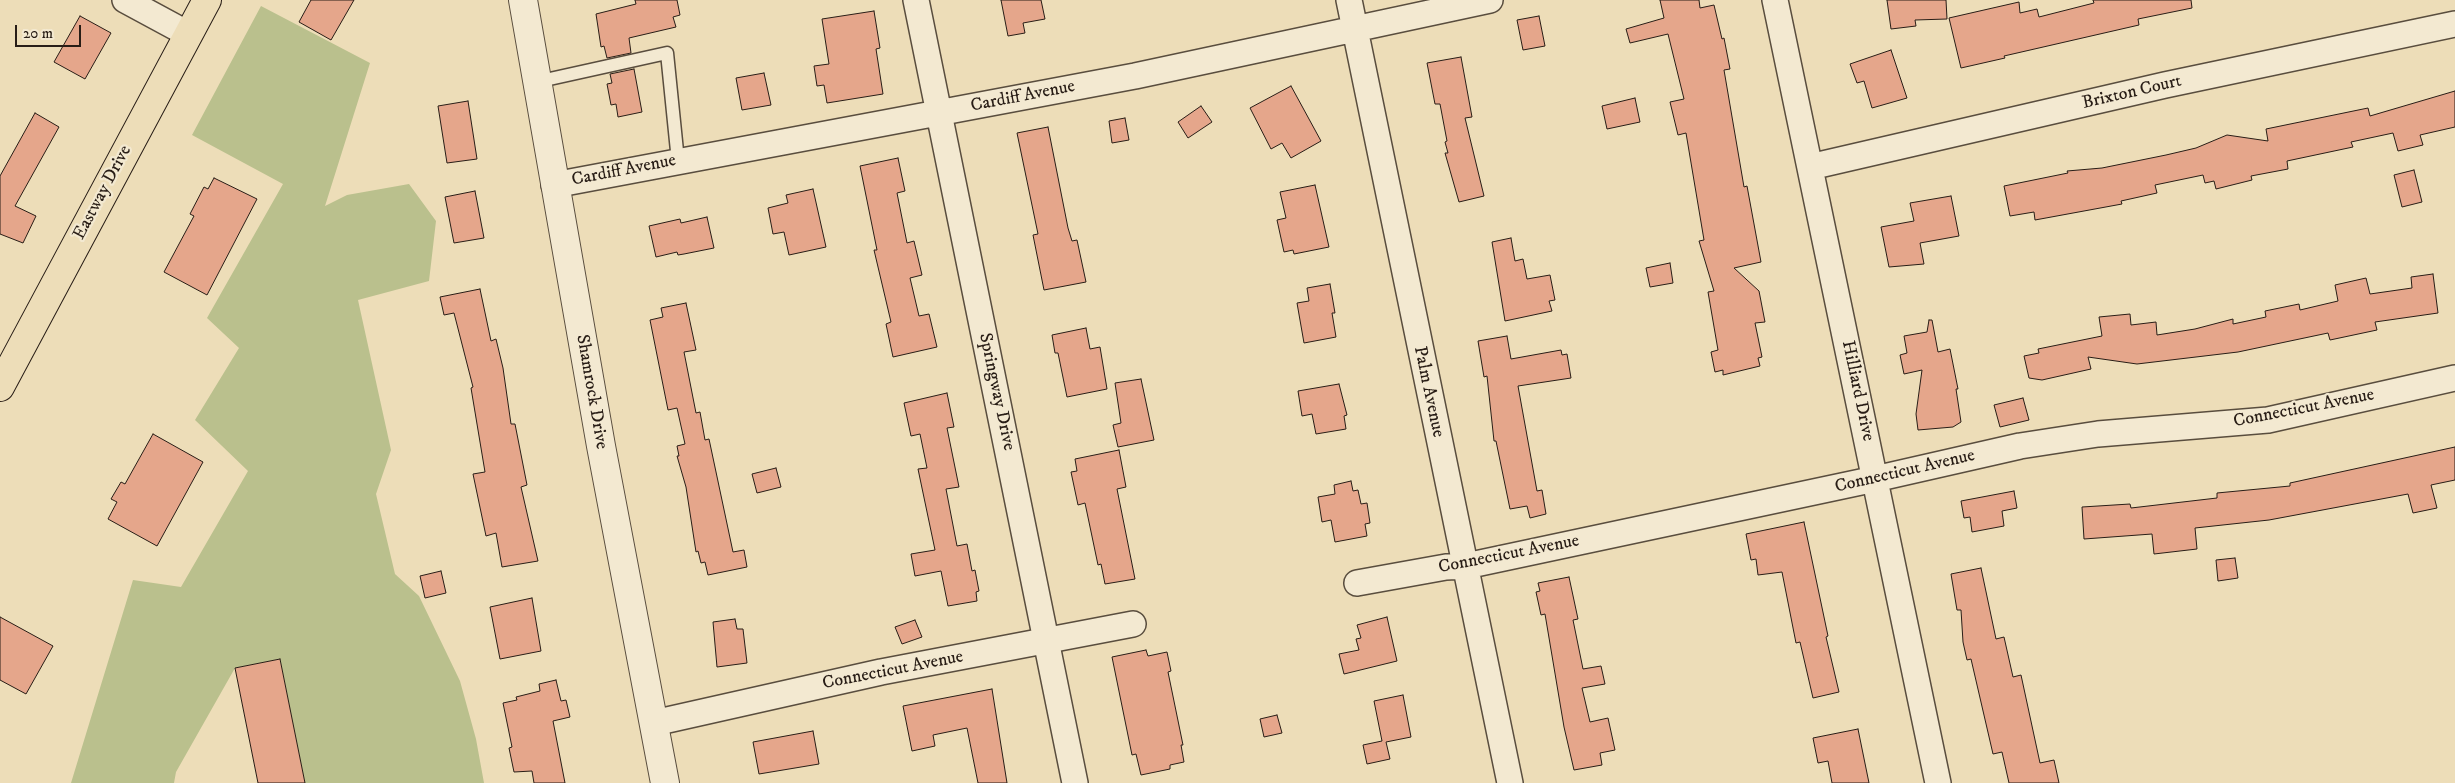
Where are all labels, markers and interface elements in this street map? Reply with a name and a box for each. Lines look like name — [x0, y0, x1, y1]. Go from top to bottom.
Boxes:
scale bar — [18, 15, 84, 47]
text: 20 m — [23, 24, 53, 43]
street label: Brixton Court — [2080, 71, 2184, 115]
street label: Cardiff Avenue — [969, 76, 1077, 118]
street label: Eastway Drive — [69, 142, 137, 244]
street label: Cardiff Avenue — [570, 150, 678, 192]
street label: Springway Drive — [973, 331, 1019, 453]
street label: Shamrock Drive — [570, 333, 612, 451]
street label: Hilliard Drive — [1836, 339, 1878, 443]
street label: Palm Avenue — [1408, 344, 1448, 440]
street label: Connecticut Avenue — [2232, 385, 2376, 433]
street label: Connecticut Avenue — [1833, 445, 1977, 499]
street label: Connecticut Avenue — [1437, 531, 1581, 579]
street label: Connecticut Avenue — [821, 647, 965, 695]

